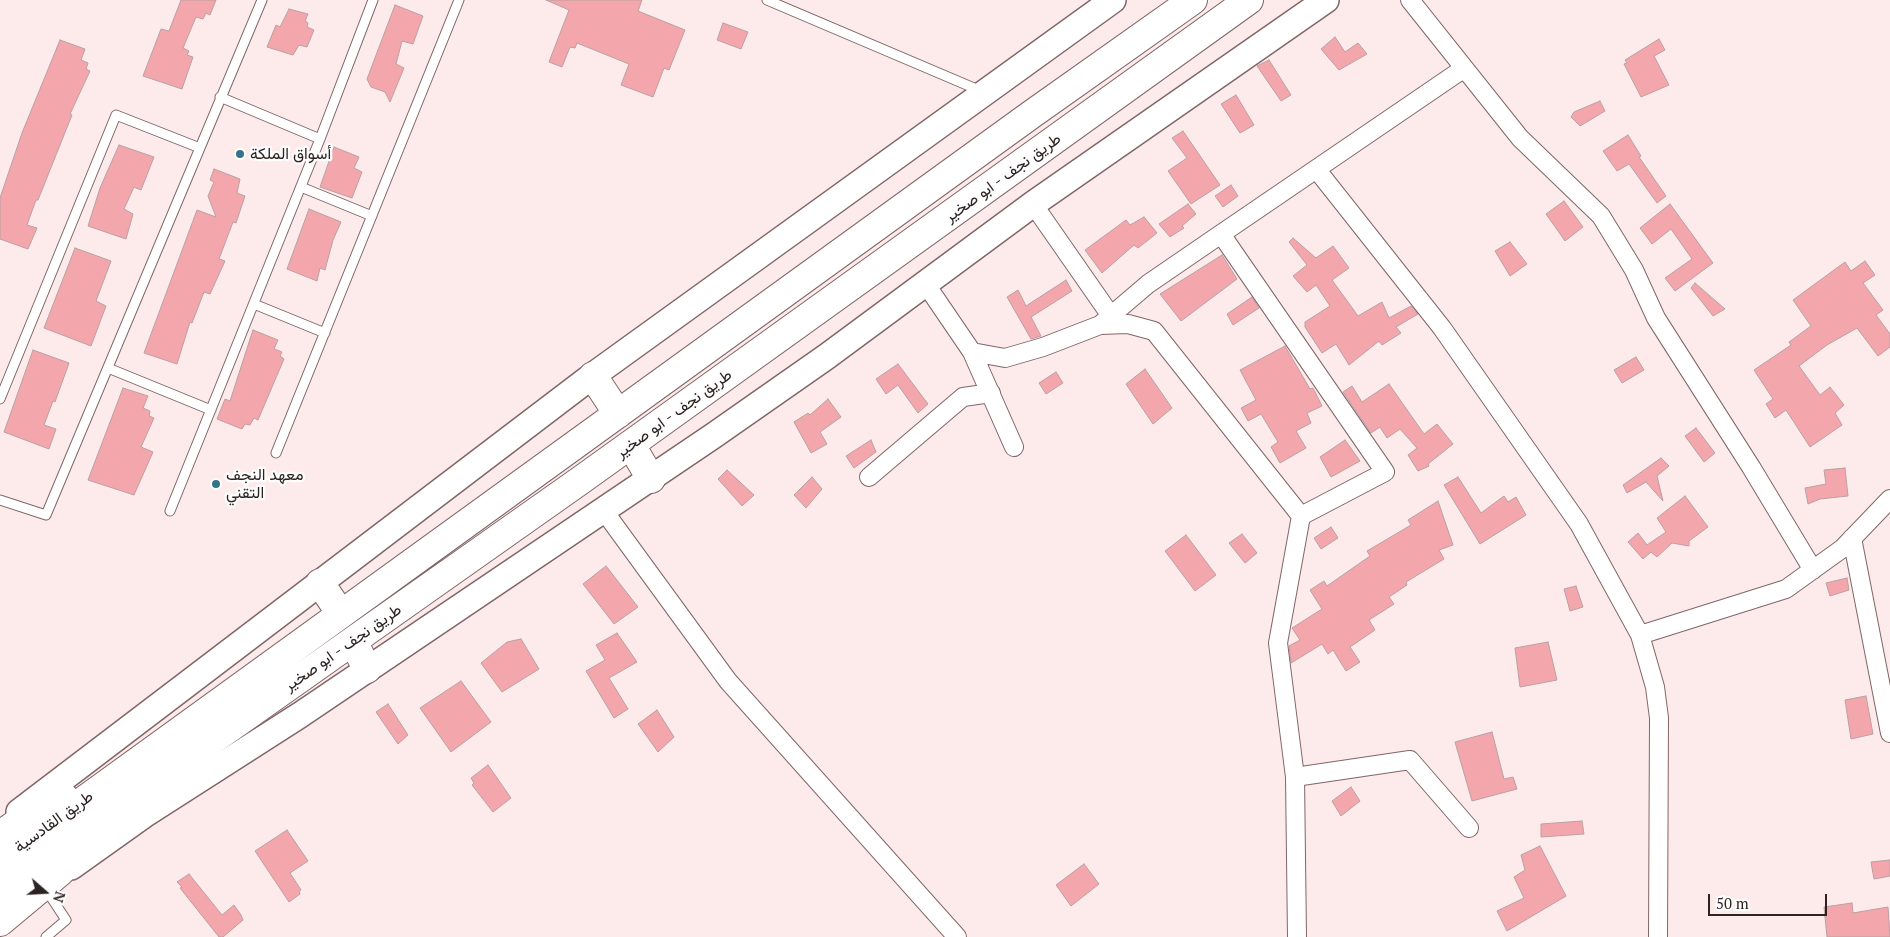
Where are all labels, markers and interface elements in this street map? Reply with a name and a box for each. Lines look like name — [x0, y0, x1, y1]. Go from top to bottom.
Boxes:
street label: طريق نجف - ابو صخير — [941, 129, 1065, 227]
place label: أسواق الملكة — [250, 144, 331, 164]
marker: أسواق الملكة — [234, 148, 246, 160]
street label: طريق نجف - ابو صخير — [612, 365, 736, 463]
place label: معهد النجف التقني — [226, 465, 304, 503]
marker: معهد النجف التقني — [210, 478, 222, 490]
street label: طريق نجف - ابو صخير — [281, 600, 405, 696]
street label: طريق القادسية — [11, 787, 97, 857]
north arrow — [20, 867, 70, 917]
scale bar — [1710, 884, 1829, 916]
text: N — [49, 889, 70, 905]
text: 50 m — [1716, 893, 1749, 913]

